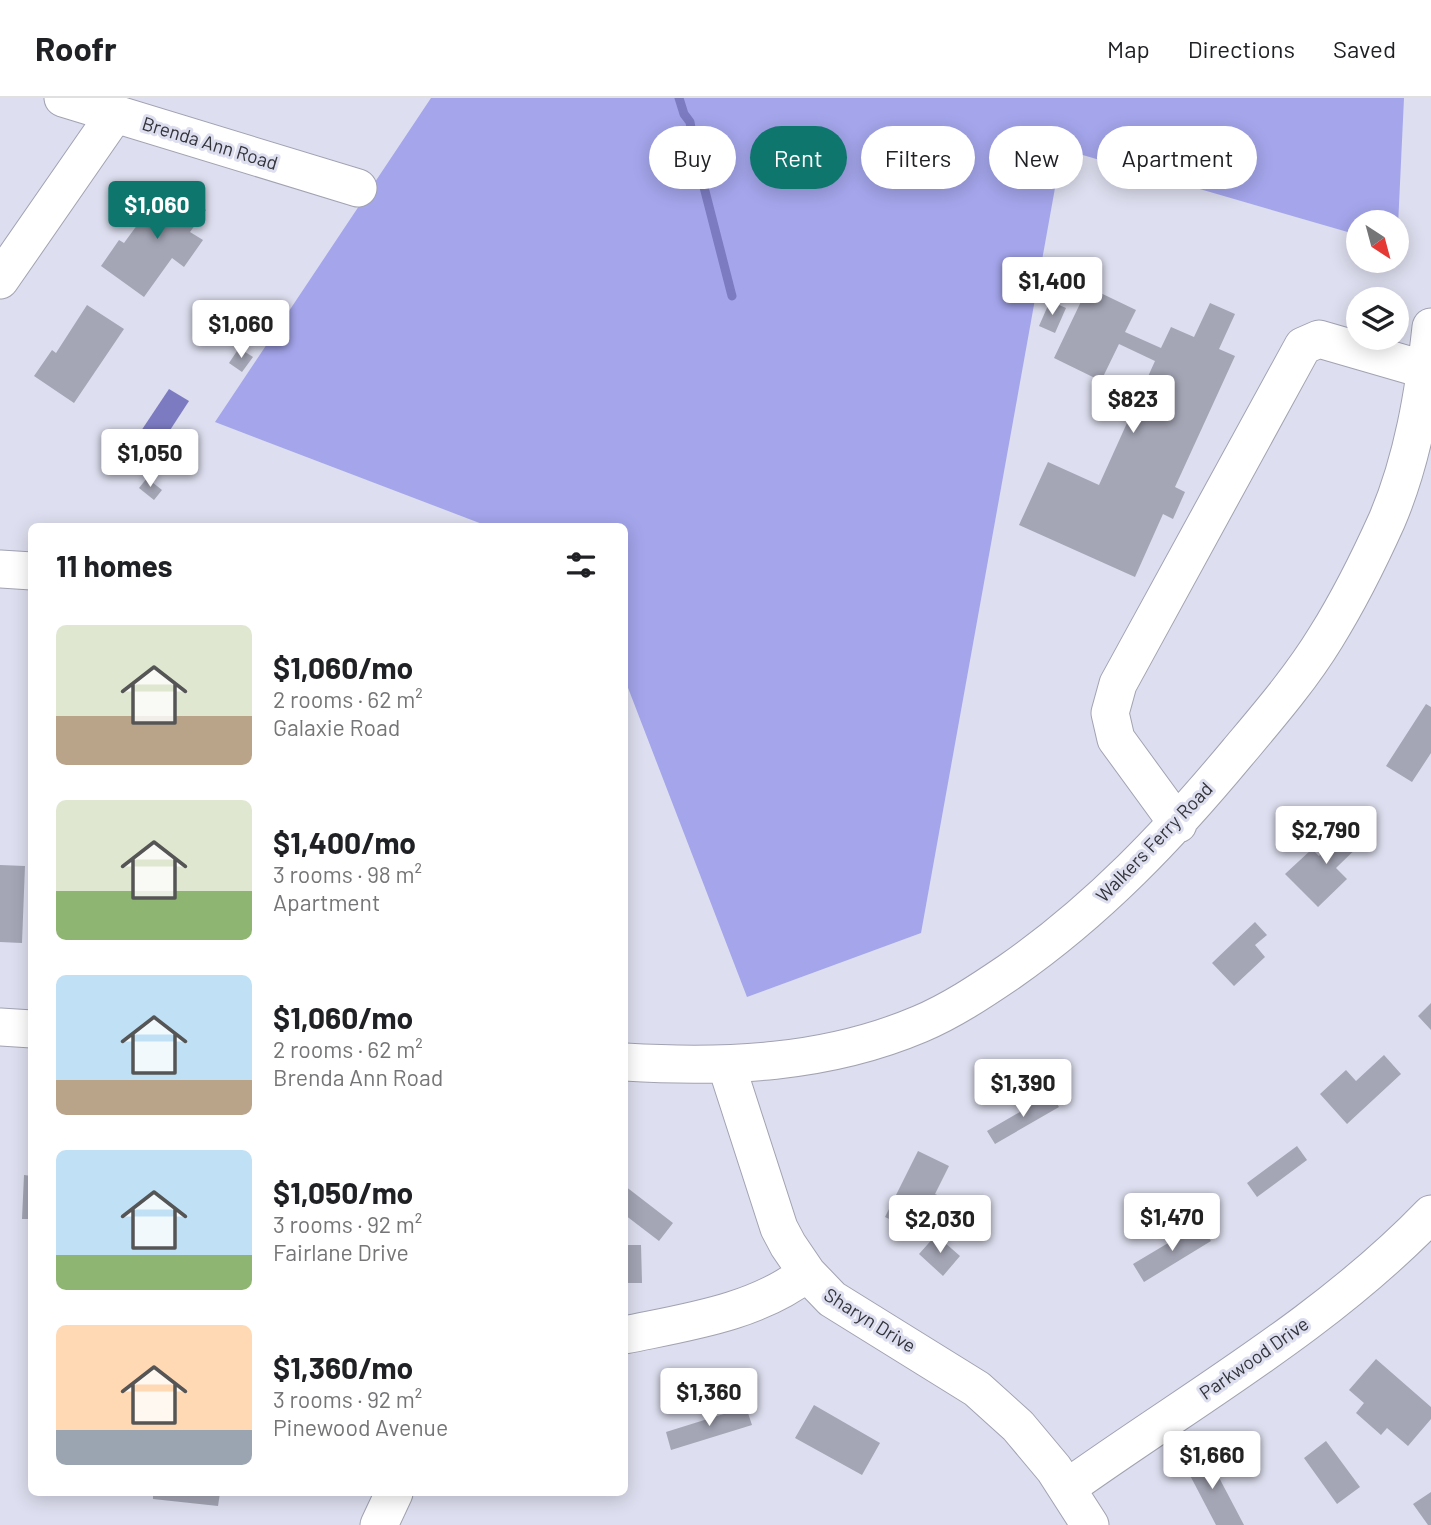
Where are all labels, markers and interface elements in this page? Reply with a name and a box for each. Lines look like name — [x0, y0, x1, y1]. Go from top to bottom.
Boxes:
text: Roofr — [35, 28, 117, 68]
text: Map — [1107, 34, 1150, 63]
text: Directions — [1188, 34, 1295, 63]
text: Saved — [1333, 34, 1396, 63]
street label: Brenda Ann Road — [140, 111, 281, 174]
chip: Buy — [649, 126, 736, 189]
chip: Rent — [750, 126, 847, 189]
chip: Filters — [861, 126, 975, 189]
chip: New — [989, 126, 1083, 189]
chip: Apartment — [1097, 126, 1257, 189]
pin: $1,060 — [100, 181, 214, 241]
text: $1,060 — [124, 190, 190, 218]
north arrow — [1346, 210, 1409, 273]
map controls — [1346, 210, 1409, 350]
pin: $1,400 — [995, 258, 1109, 317]
text: $1,400 — [1018, 266, 1086, 294]
button: layers — [1346, 287, 1409, 350]
pin: $1,060 — [184, 300, 298, 360]
text: $1,060 — [208, 309, 274, 337]
pin: $823 — [1092, 376, 1174, 435]
text: $823 — [1108, 384, 1158, 412]
pin: $1,050 — [93, 430, 207, 489]
text: $1,050 — [117, 438, 183, 466]
icon: filters — [562, 546, 600, 584]
text: 11 homes — [56, 547, 173, 583]
text: $1,060/mo — [273, 649, 413, 685]
icon: home — [112, 653, 196, 737]
text: 2 rooms · 62 m² — [273, 685, 423, 713]
text: Galaxie Road — [273, 713, 400, 741]
street label: Walkers Ferry Road — [1090, 777, 1217, 906]
pin: $2,790 — [1269, 806, 1383, 866]
text: $2,790 — [1292, 815, 1360, 843]
text: $1,400/mo — [273, 824, 416, 860]
icon: home — [112, 828, 196, 912]
text: 3 rooms · 98 m² — [273, 860, 422, 888]
text: Apartment — [273, 888, 380, 916]
text: $1,060/mo — [273, 999, 413, 1035]
icon: home — [112, 1003, 196, 1087]
text: 2 rooms · 62 m² — [273, 1035, 423, 1063]
pin: $1,390 — [966, 1060, 1080, 1119]
text: Brenda Ann Road — [273, 1063, 443, 1091]
text: $1,390 — [990, 1068, 1056, 1096]
text: $1,050/mo — [273, 1174, 413, 1210]
icon: home — [112, 1178, 196, 1262]
pin: $1,470 — [1115, 1194, 1229, 1253]
pin: $2,030 — [883, 1196, 997, 1255]
text: $1,470 — [1140, 1202, 1204, 1230]
text: $2,030 — [905, 1204, 975, 1232]
text: 3 rooms · 92 m² — [273, 1210, 422, 1238]
text: Fairlane Drive — [273, 1238, 409, 1266]
street label: Sharyn Drive — [820, 1282, 920, 1357]
street label: Parkwood Drive — [1195, 1311, 1313, 1404]
text: $1,360/mo — [273, 1349, 413, 1385]
icon: home — [112, 1353, 196, 1437]
pin: $1,360 — [652, 1368, 766, 1428]
text: $1,360 — [676, 1377, 742, 1405]
text: 3 rooms · 92 m² — [273, 1385, 422, 1413]
text: Pinewood Avenue — [273, 1413, 448, 1441]
pin: $1,660 — [1155, 1432, 1269, 1491]
text: $1,660 — [1179, 1440, 1245, 1468]

